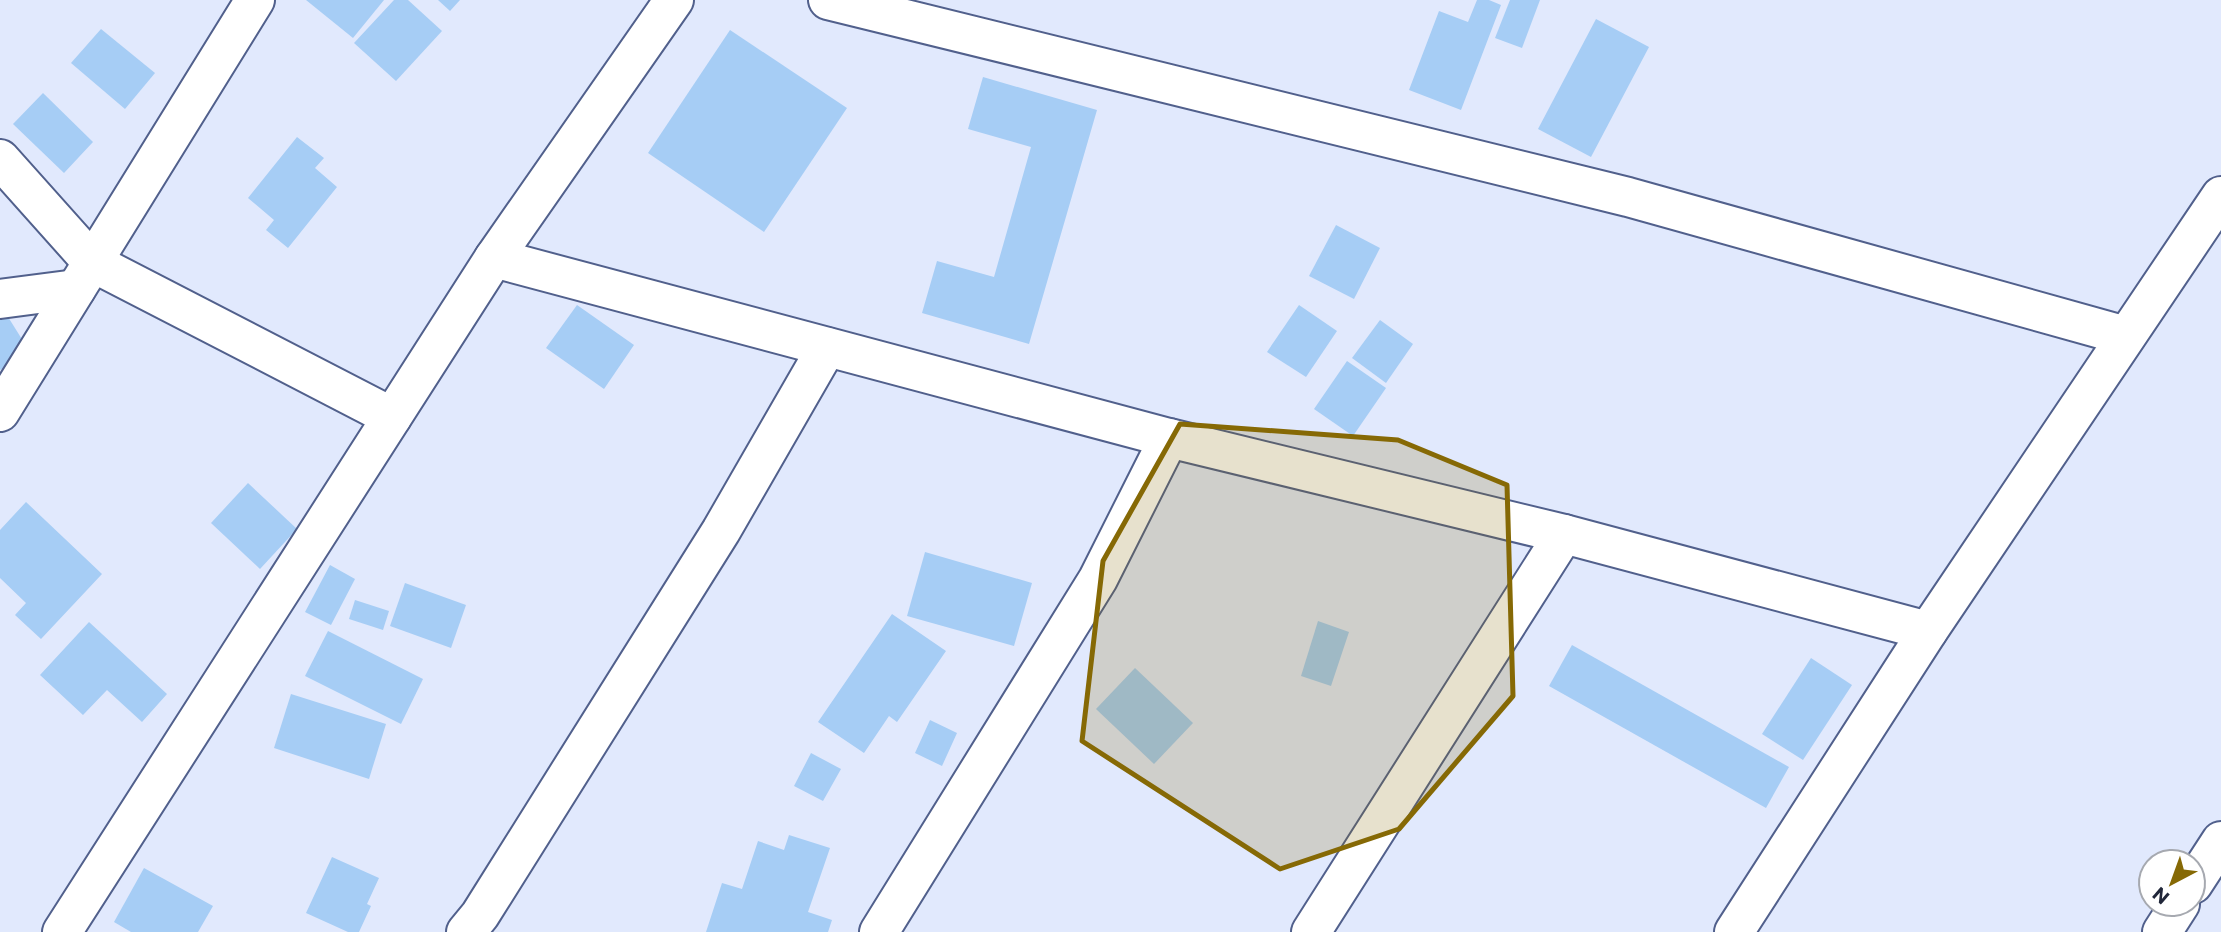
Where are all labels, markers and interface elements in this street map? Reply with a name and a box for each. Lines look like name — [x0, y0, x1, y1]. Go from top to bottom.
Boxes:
north arrow — [2137, 848, 2207, 918]
text: N — [2148, 883, 2173, 910]

